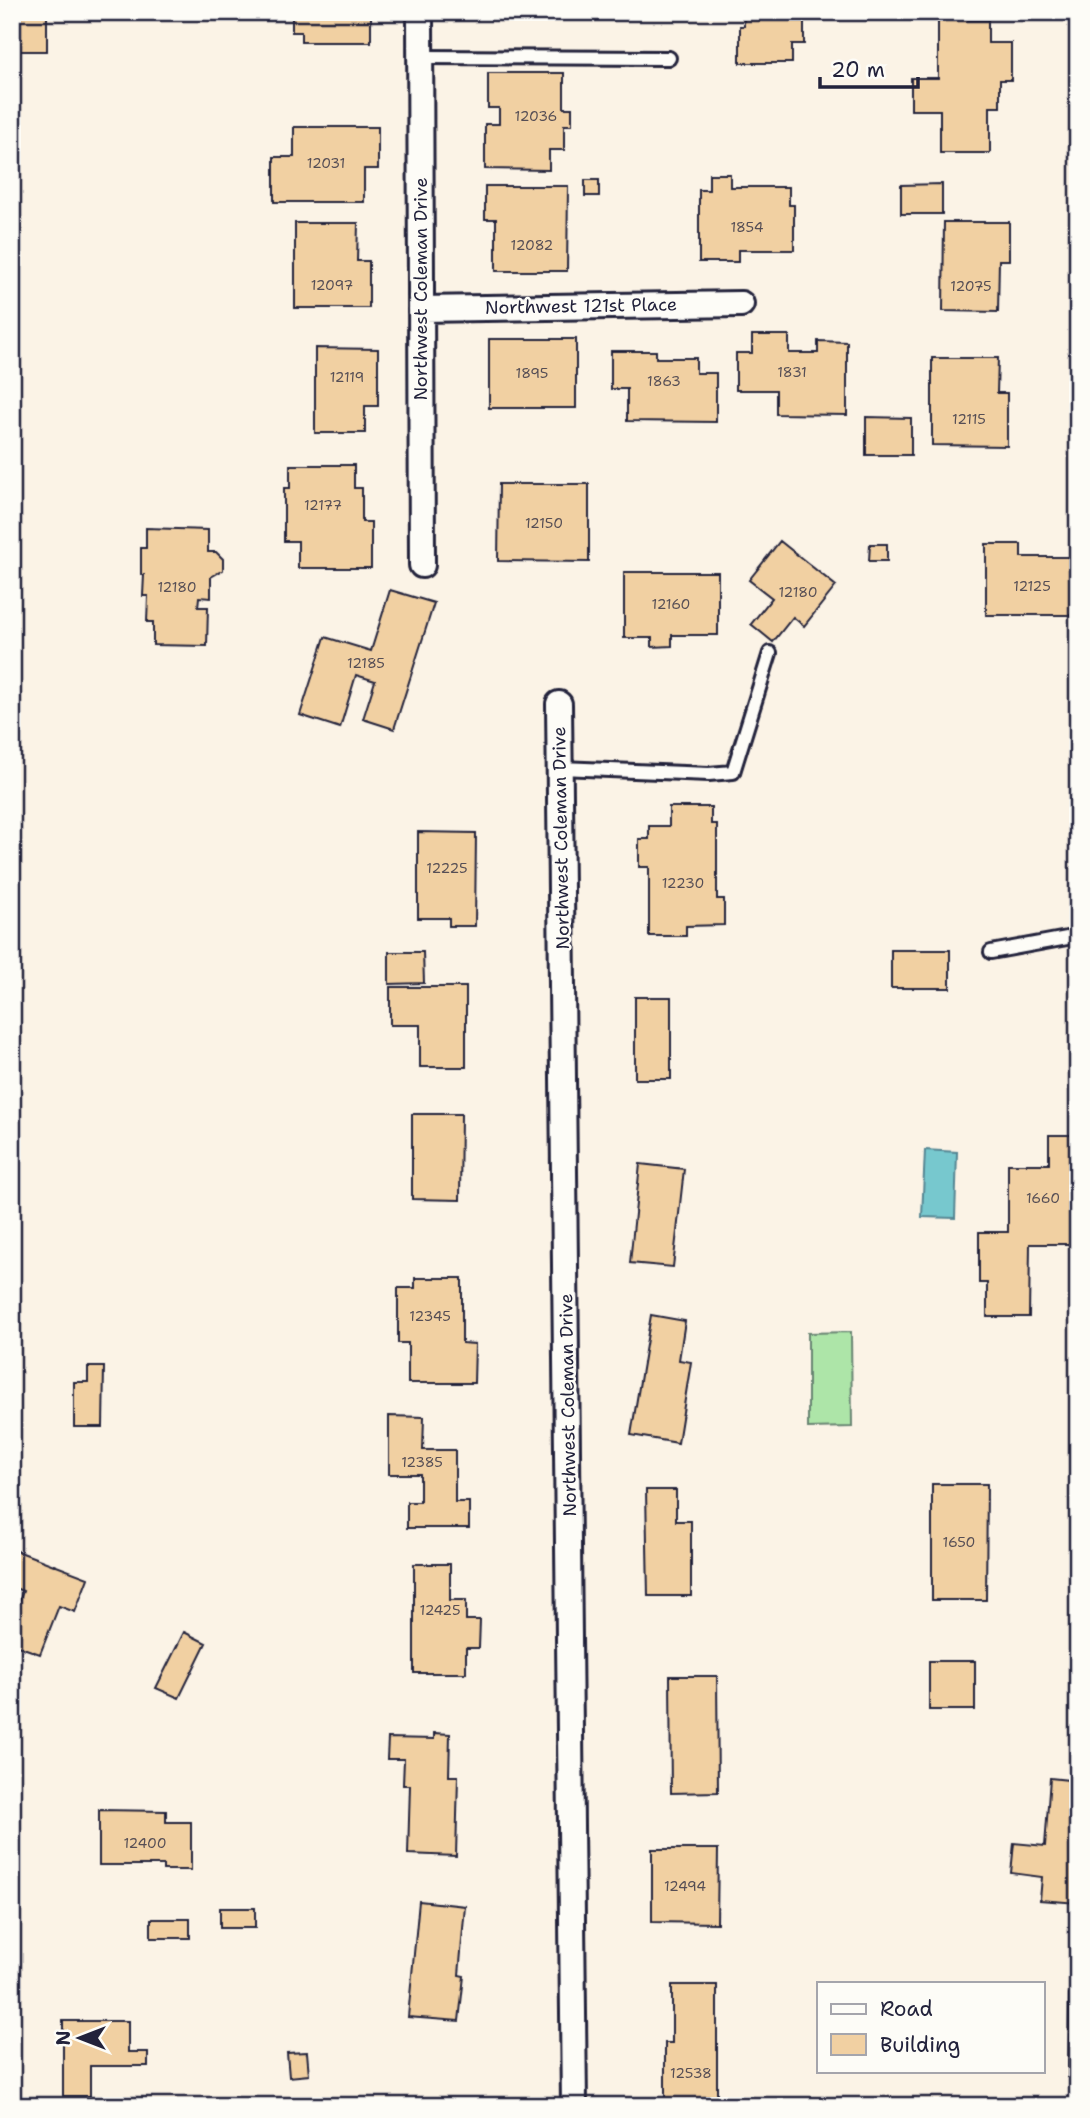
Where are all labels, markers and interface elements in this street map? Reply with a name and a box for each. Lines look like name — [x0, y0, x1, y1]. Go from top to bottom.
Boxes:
scale bar — [820, 46, 918, 90]
text: 20 m — [831, 56, 885, 84]
house number: 12036 — [515, 107, 557, 125]
house number: 12031 — [307, 154, 345, 172]
street label: Northwest Coleman Drive — [409, 177, 433, 401]
house number: 1854 — [730, 218, 764, 236]
house number: 12082 — [511, 236, 553, 254]
house number: 12097 — [311, 276, 353, 294]
house number: 12075 — [950, 277, 992, 295]
street label: Northwest 121st Place — [485, 292, 677, 320]
house number: 1831 — [777, 363, 807, 381]
house number: 1895 — [516, 364, 548, 382]
house number: 12119 — [330, 368, 364, 386]
house number: 1863 — [647, 372, 681, 390]
house number: 12115 — [952, 410, 986, 428]
house number: 12177 — [304, 496, 342, 514]
house number: 12150 — [525, 514, 563, 532]
house number: 12125 — [1013, 577, 1051, 595]
house number: 12180 — [157, 578, 197, 596]
house number: 12180 — [778, 583, 818, 601]
house number: 12160 — [652, 595, 690, 613]
house number: 12185 — [347, 654, 385, 672]
street label: Northwest Coleman Drive — [547, 726, 575, 950]
house number: 12225 — [426, 859, 468, 877]
house number: 12230 — [662, 874, 704, 892]
house number: 1660 — [1026, 1189, 1060, 1207]
street label: Northwest Coleman Drive — [554, 1293, 582, 1517]
house number: 12345 — [409, 1307, 451, 1325]
house number: 12385 — [401, 1453, 443, 1471]
house number: 1650 — [943, 1533, 975, 1551]
house number: 12425 — [420, 1601, 460, 1619]
house number: 12400 — [123, 1834, 167, 1852]
house number: 12494 — [664, 1877, 706, 1895]
legend — [817, 1982, 1044, 2072]
text: Road — [880, 1995, 933, 2023]
north arrow — [46, 2002, 116, 2072]
text: N — [51, 2030, 76, 2046]
text: Building — [880, 2031, 960, 2059]
house number: 12538 — [670, 2064, 712, 2082]

